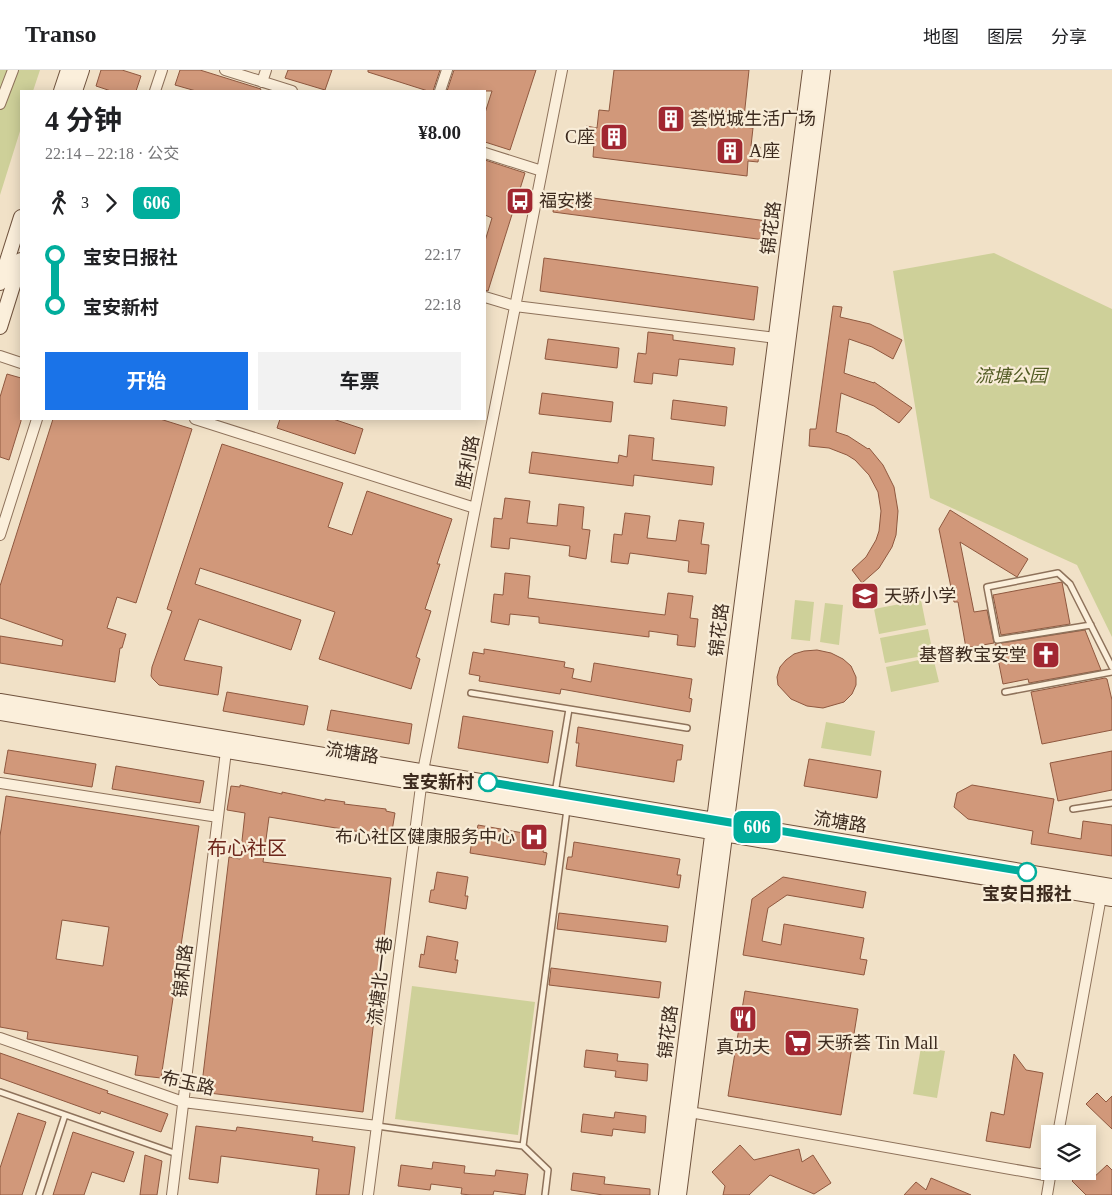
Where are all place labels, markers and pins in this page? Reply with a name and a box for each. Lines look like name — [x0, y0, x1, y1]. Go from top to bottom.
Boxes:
building icon: 荟悦城生活广场 — [656, 104, 686, 134]
place label: 荟悦城生活广场 — [690, 109, 816, 129]
building icon: C座 — [599, 122, 629, 152]
place label: C座 — [565, 127, 595, 147]
building icon: A座 — [715, 136, 745, 166]
place label: A座 — [749, 141, 780, 161]
bus stop icon: 福安楼 — [505, 186, 535, 216]
place label: 福安楼 — [539, 191, 593, 211]
school or university icon: 天骄小学 — [850, 581, 880, 611]
place label: 天骄小学 — [884, 586, 956, 606]
church icon: 基督教宝安堂 — [1031, 640, 1061, 670]
place label: 基督教宝安堂 — [919, 645, 1027, 665]
place label: 宝安新村 — [402, 772, 474, 792]
marker: 宝安新村 — [478, 772, 498, 792]
hospital icon: 布心社区健康服务中心 — [519, 822, 549, 852]
place label: 布心社区健康服务中心 — [335, 827, 515, 847]
marker: 宝安日报社 — [1017, 862, 1037, 882]
place label: 宝安日报社 — [982, 884, 1072, 904]
restaurant icon: 真功夫 — [728, 1004, 758, 1034]
supermarket icon: 天骄荟 Tin Mall — [783, 1028, 813, 1058]
place label: 天骄荟 Tin Mall — [817, 1033, 938, 1053]
place label: 真功夫 — [716, 1037, 770, 1057]

